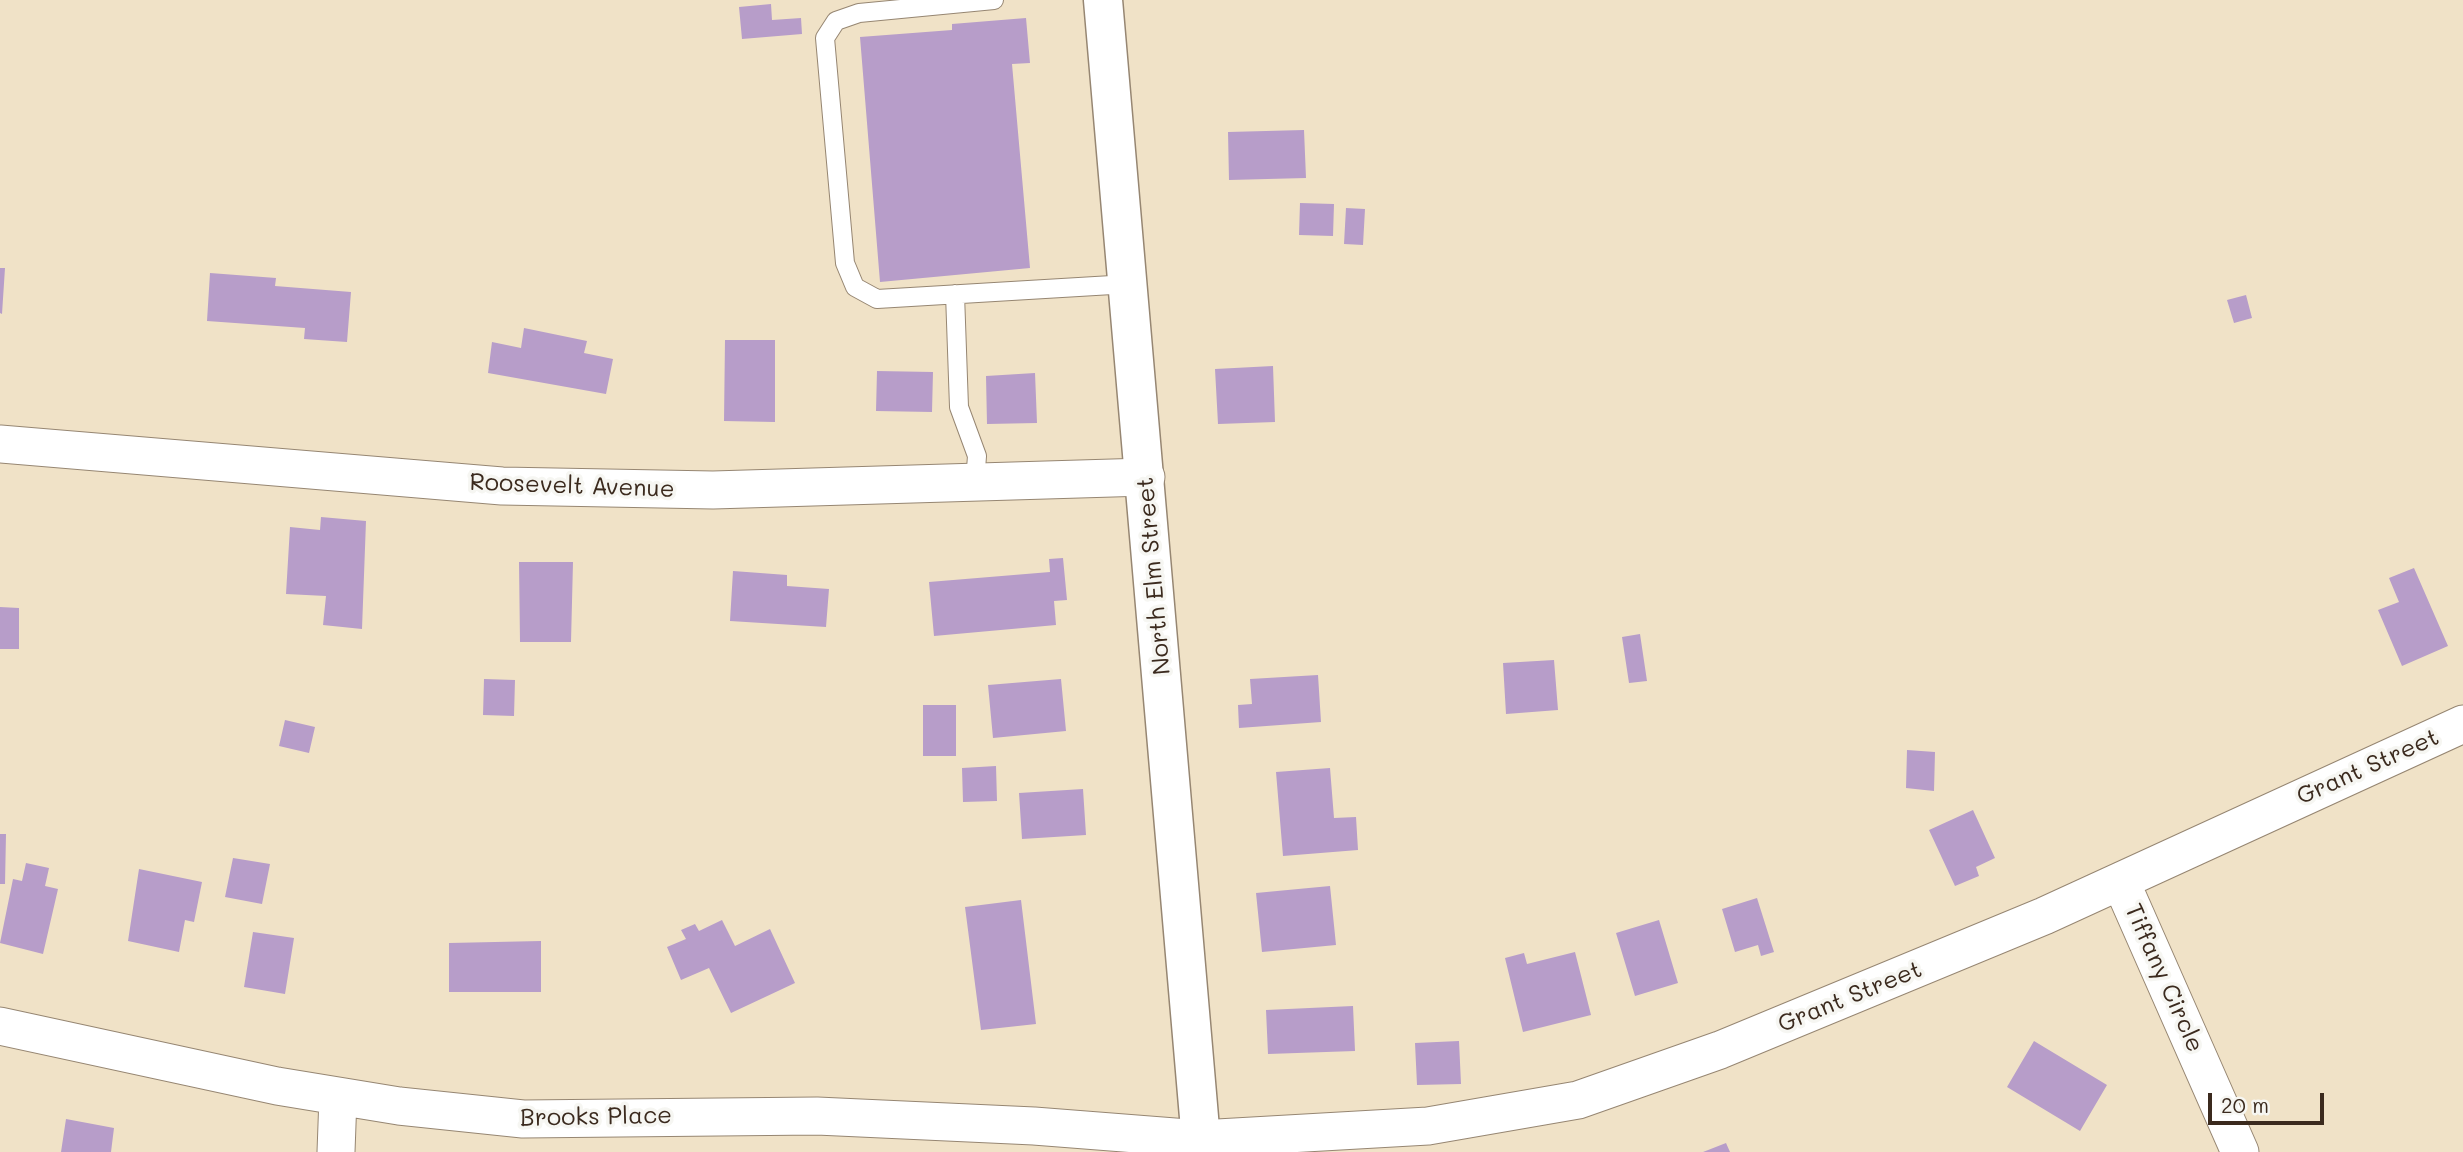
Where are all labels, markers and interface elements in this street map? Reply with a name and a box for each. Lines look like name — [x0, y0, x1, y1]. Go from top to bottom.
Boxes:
street label: Roosevelt Avenue — [469, 468, 675, 504]
street label: North Elm Street — [1131, 476, 1177, 676]
street label: Grant Street — [2292, 723, 2444, 811]
street label: Tiffany Circle — [2118, 899, 2210, 1057]
street label: Grant Street — [1774, 955, 1926, 1039]
scale bar — [2211, 1078, 2326, 1122]
text: 20 m — [2221, 1091, 2269, 1118]
street label: Brooks Place — [520, 1101, 672, 1133]

